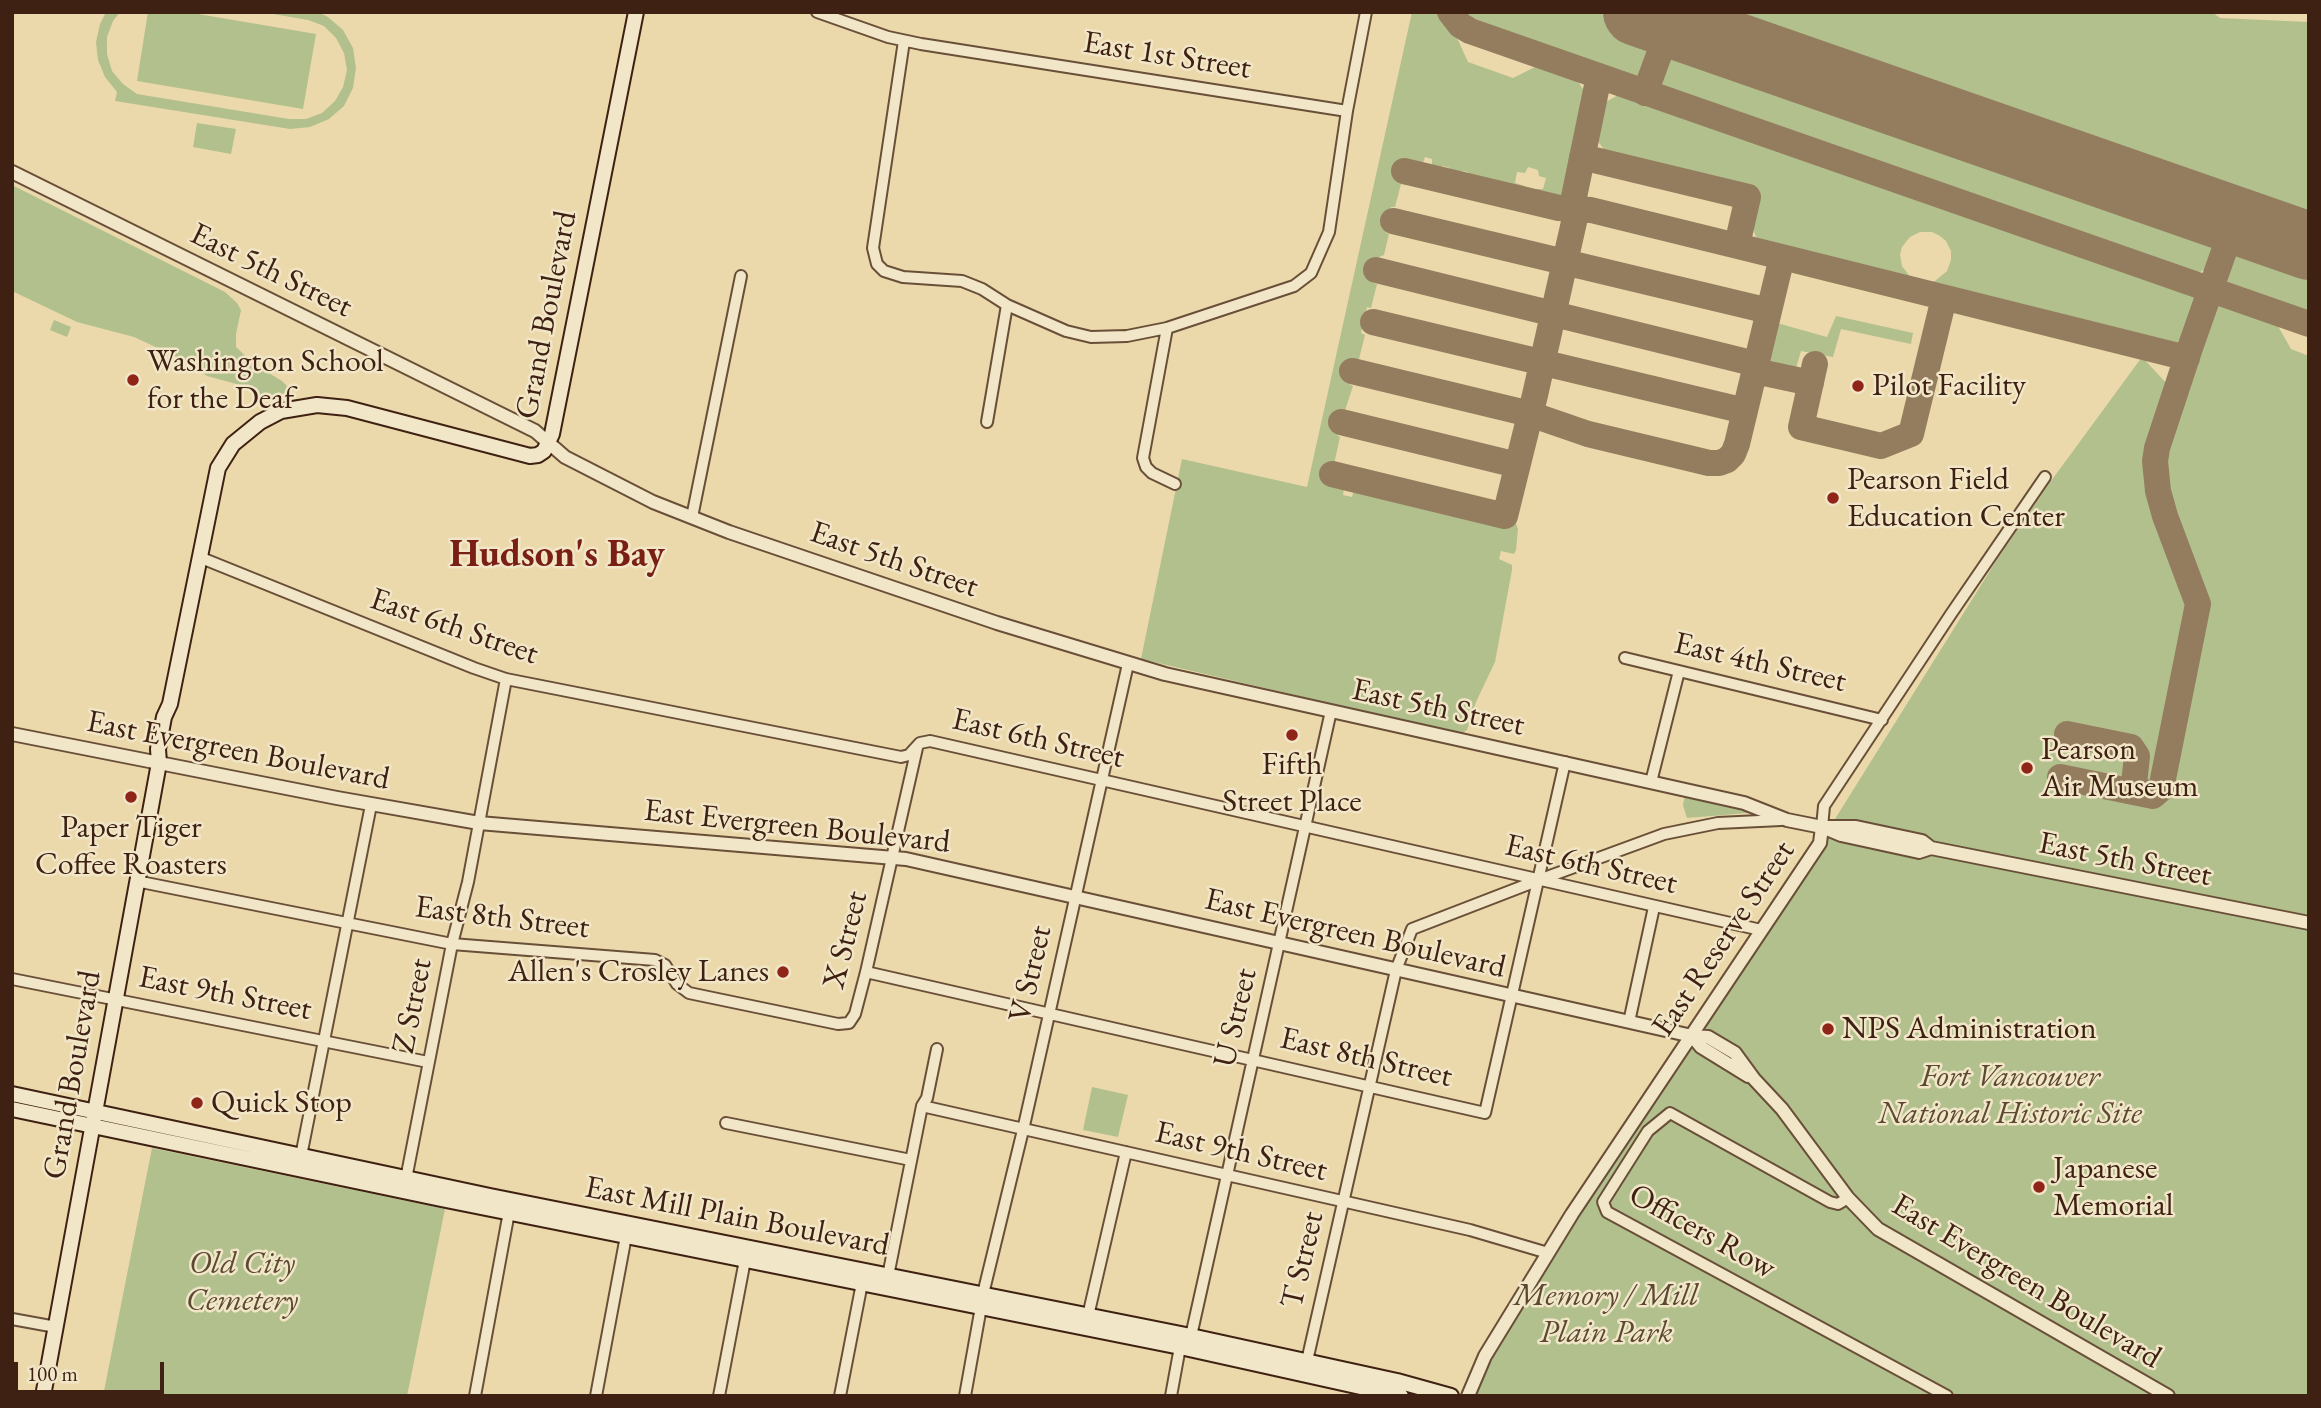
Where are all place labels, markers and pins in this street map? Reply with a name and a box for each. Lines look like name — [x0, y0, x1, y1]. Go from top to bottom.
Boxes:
place label: Washington School for the Deaf — [147, 343, 384, 418]
place label: Pilot Facility — [1872, 367, 2026, 405]
marker: Washington School for the Deaf — [125, 372, 141, 388]
marker: Pilot Facility — [1850, 378, 1866, 394]
place label: Pearson Field Education Center — [1847, 461, 2065, 536]
marker: Pearson Field Education Center — [1825, 490, 1841, 506]
marker: Fifth Street Place — [1284, 727, 1300, 743]
place label: Pearson Air Museum — [2041, 731, 2198, 806]
place label: Fifth Street Place — [1222, 746, 1362, 821]
marker: Pearson Air Museum — [2019, 760, 2035, 776]
marker: Paper Tiger Coffee Roasters — [123, 789, 139, 805]
place label: Paper Tiger Coffee Roasters — [35, 809, 227, 884]
place label: Allen's Crosley Lanes — [508, 953, 769, 991]
marker: Allen's Crosley Lanes — [775, 964, 791, 980]
place label: NPS Administration — [1842, 1010, 2097, 1048]
marker: NPS Administration — [1820, 1021, 1836, 1037]
place label: Quick Stop — [211, 1084, 352, 1122]
marker: Quick Stop — [189, 1095, 205, 1111]
place label: Japanese Memorial — [2053, 1150, 2173, 1225]
marker: Japanese Memorial — [2031, 1179, 2047, 1195]

